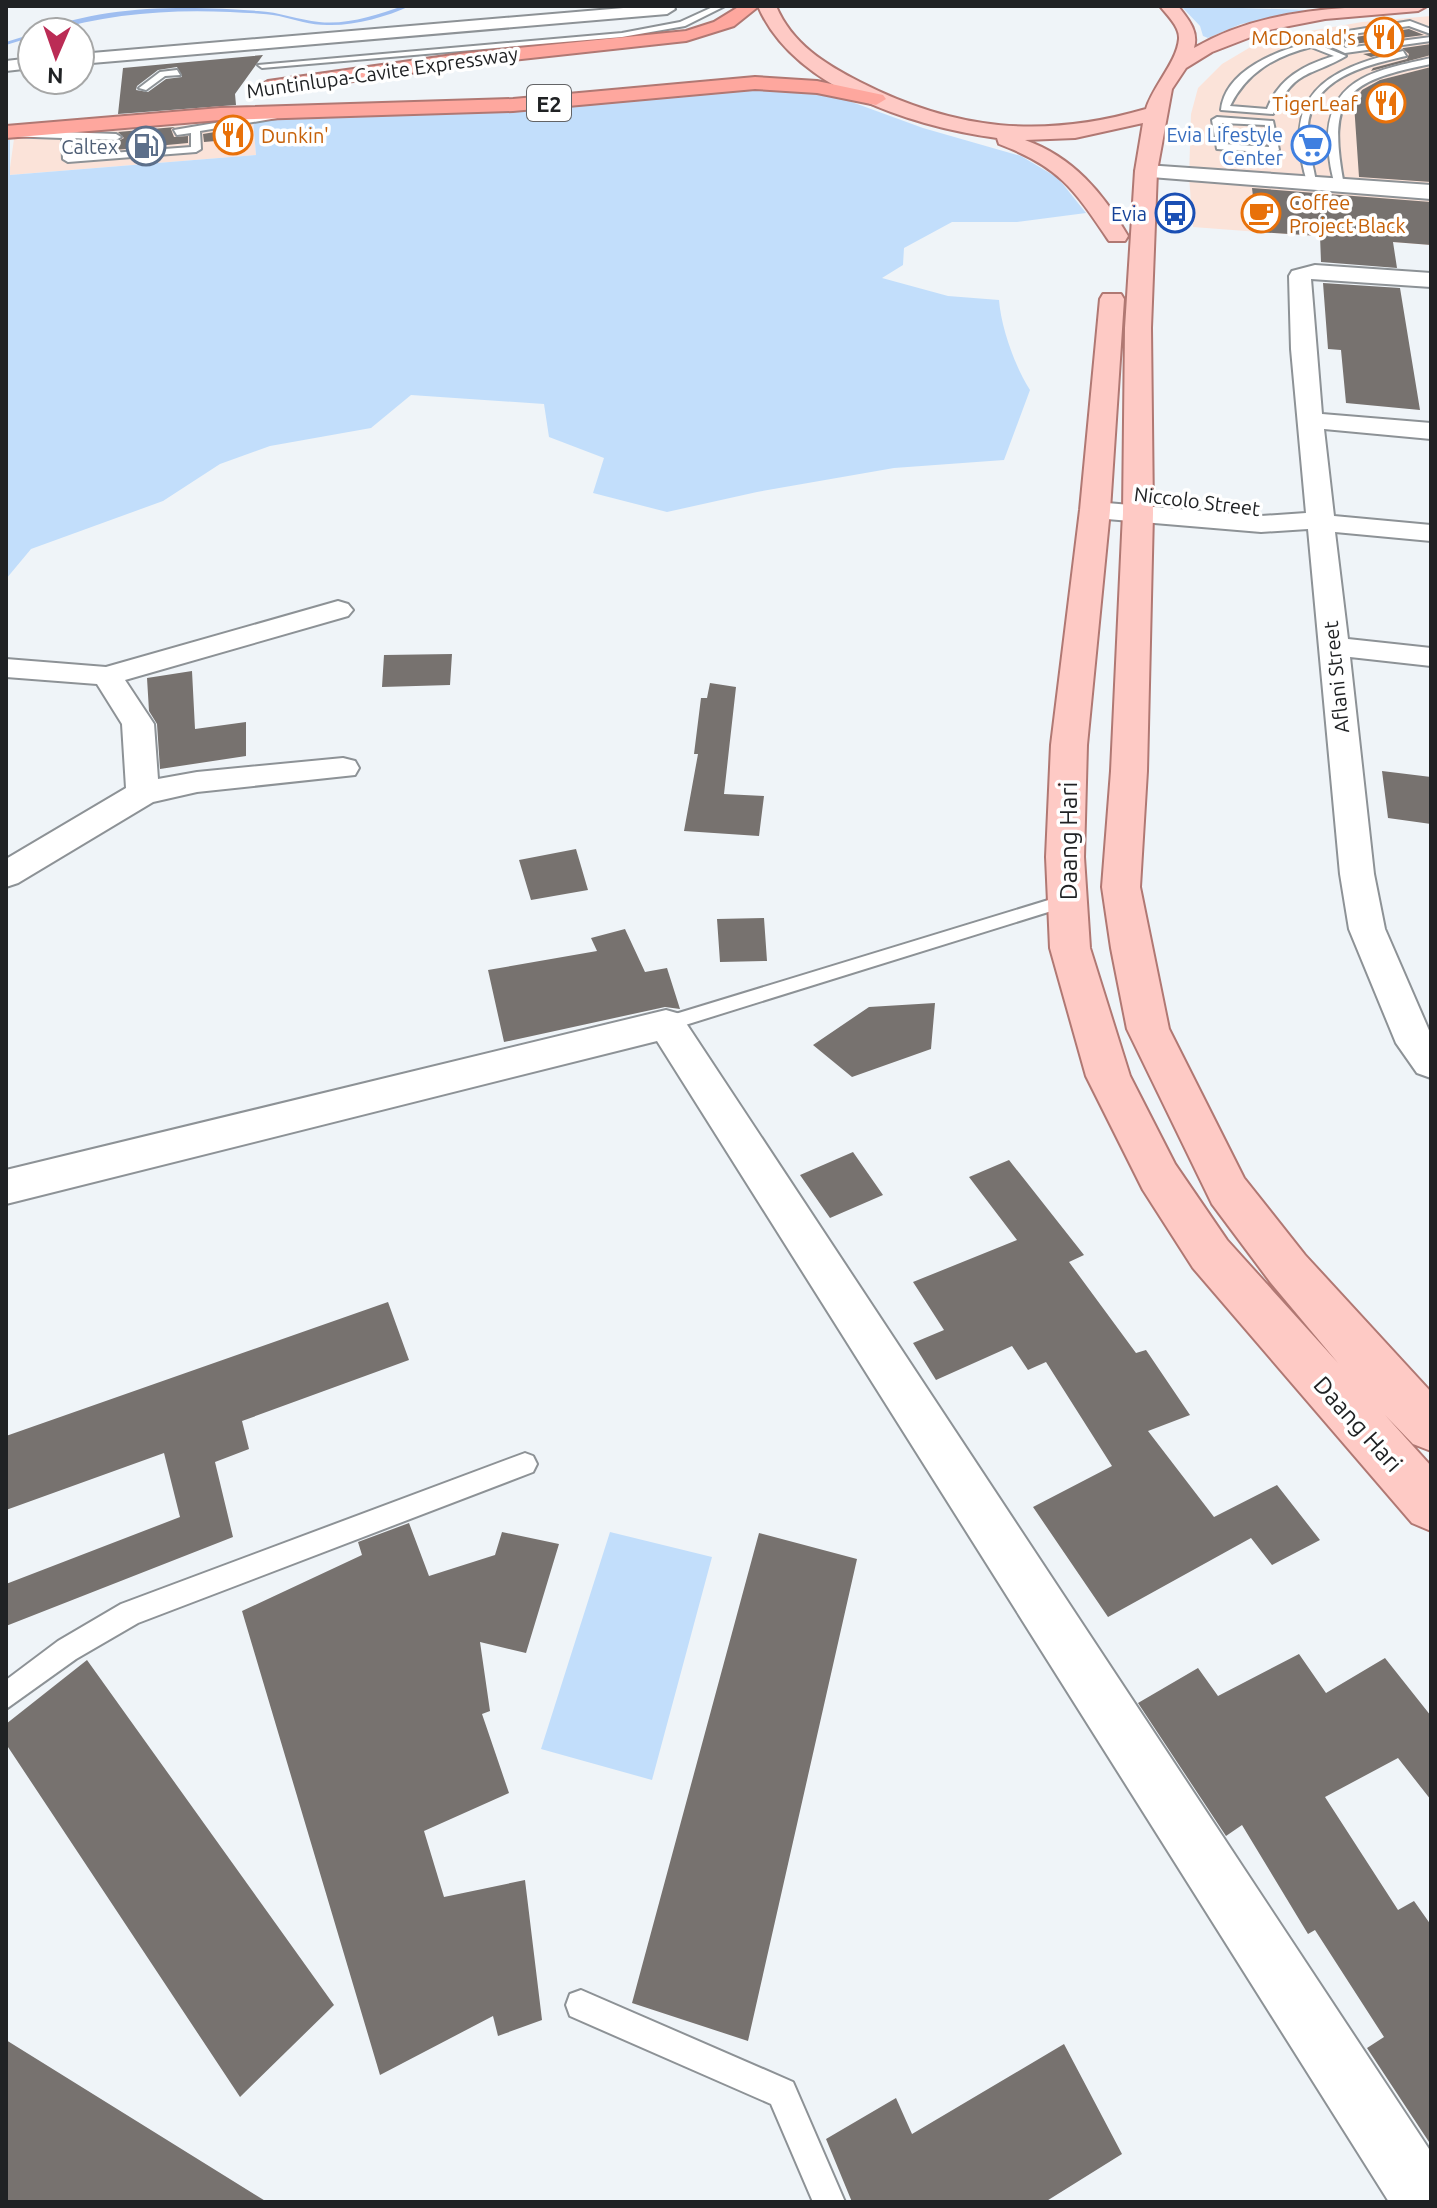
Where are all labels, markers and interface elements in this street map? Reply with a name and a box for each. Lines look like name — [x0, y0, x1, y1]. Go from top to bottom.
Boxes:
north arrow — [16, 16, 96, 96]
restaurant icon: McDonald's — [1363, 16, 1405, 58]
place label: McDonald's — [1251, 26, 1356, 49]
street label: Muntinlupa-Cavite Expressway — [245, 41, 520, 102]
text: N — [47, 64, 64, 89]
restaurant icon: TigerLeaf — [1365, 82, 1407, 124]
road number: E2 — [527, 85, 571, 121]
place label: TigerLeaf — [1272, 92, 1358, 115]
restaurant icon: Dunkin' — [212, 114, 254, 156]
place label: Evia Lifestyle Center — [1166, 123, 1283, 169]
place label: Dunkin' — [261, 124, 329, 147]
supermarket icon: Evia Lifestyle Center — [1290, 124, 1332, 166]
fuel station icon: Caltex — [125, 125, 167, 167]
place label: Caltex — [61, 135, 118, 158]
place label: Coffee Project Black — [1289, 191, 1406, 237]
bus stop icon: Evia — [1154, 192, 1196, 234]
cafe icon: Coffee Project Black — [1240, 192, 1282, 234]
place label: Evia — [1111, 202, 1147, 225]
street label: Niccolo Street — [1133, 482, 1261, 520]
street label: Aflani Street — [1319, 620, 1353, 734]
street label: Daang Hari — [1055, 782, 1082, 900]
street label: Daang Hari — [1308, 1371, 1408, 1477]

